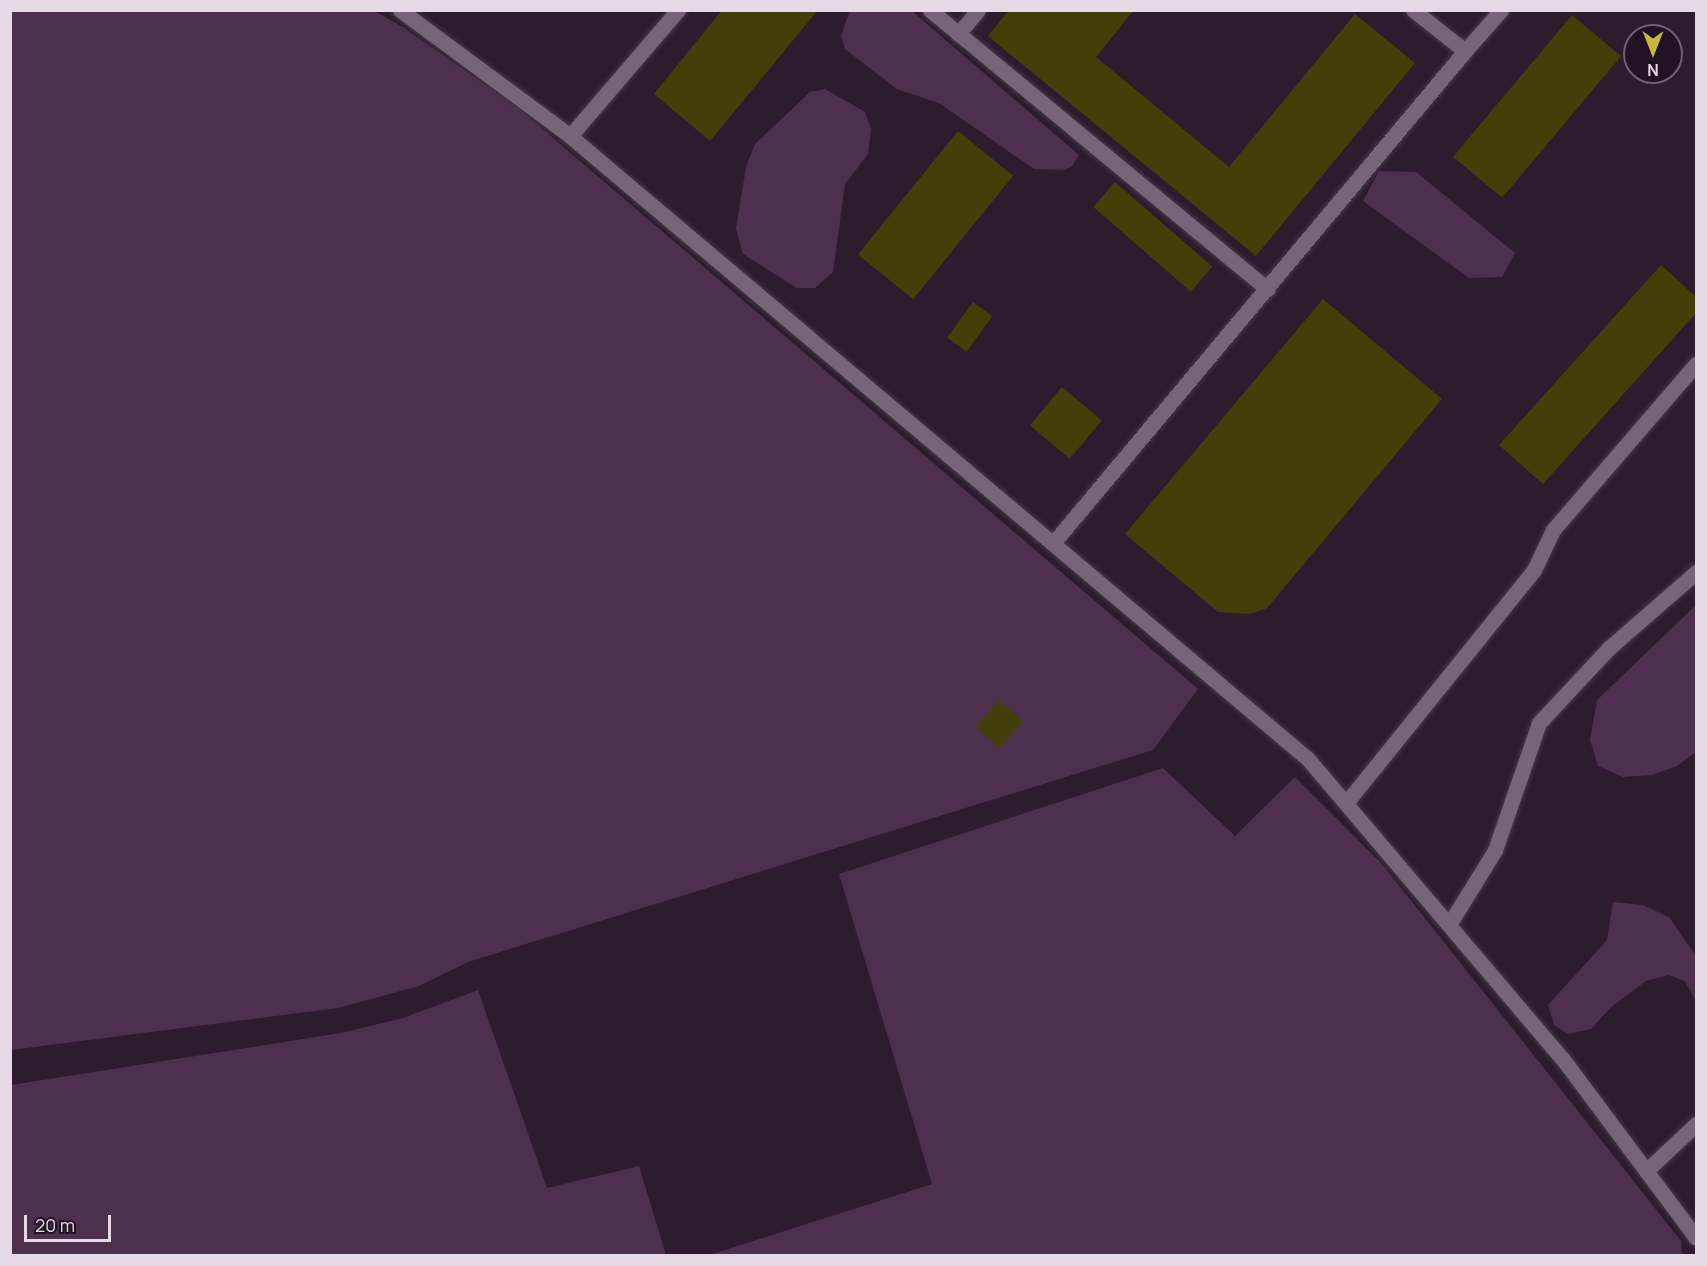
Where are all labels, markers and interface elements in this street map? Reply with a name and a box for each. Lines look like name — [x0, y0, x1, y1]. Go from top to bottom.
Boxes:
north arrow — [1623, 24, 1683, 84]
text: N — [1647, 59, 1659, 81]
scale bar — [27, 1203, 114, 1241]
text: 20 m — [35, 1213, 75, 1237]

